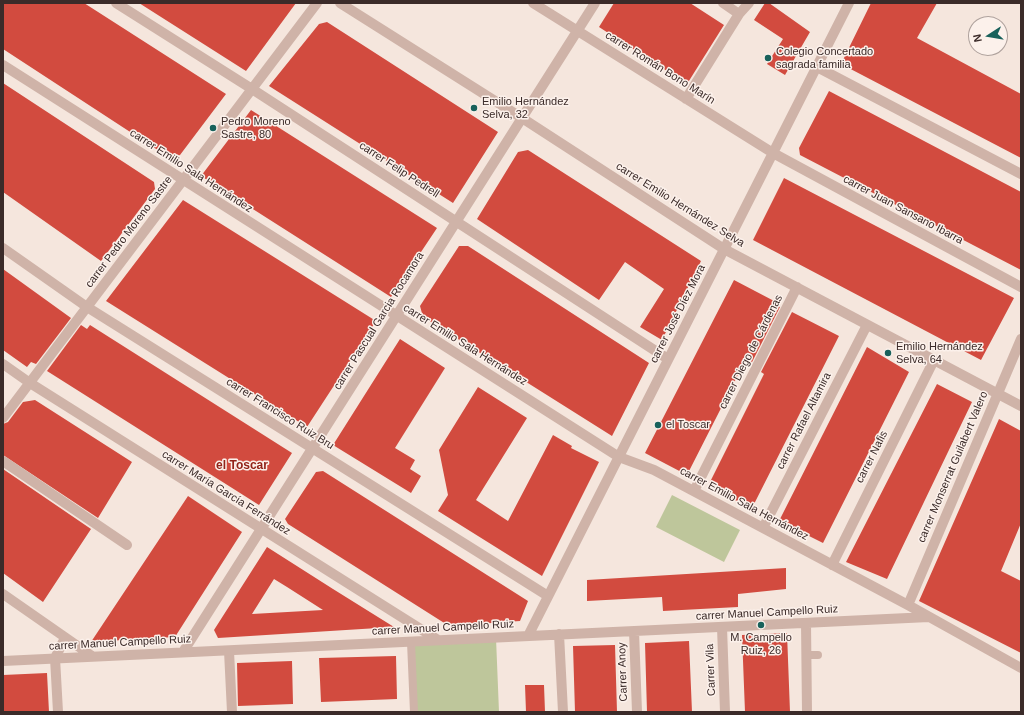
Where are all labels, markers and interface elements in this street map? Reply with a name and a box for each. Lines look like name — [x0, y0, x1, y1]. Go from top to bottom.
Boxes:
north arrow — [968, 16, 1008, 56]
street label: carrer Román Bono Marín — [603, 29, 717, 107]
text: N — [971, 33, 984, 43]
place label: Colegio Concertado sagrada familia — [776, 45, 873, 71]
marker: Colegio Concertado sagrada familia — [763, 53, 773, 63]
place label: Emilio Hernández Selva, 32 — [482, 95, 569, 121]
marker: Emilio Hernández Selva, 32 — [469, 103, 479, 113]
place label: Pedro Moreno Sastre, 80 — [221, 115, 291, 141]
marker: Pedro Moreno Sastre, 80 — [208, 123, 218, 133]
street label: carrer Emilio Sala Hernández — [127, 126, 255, 216]
street label: carrer Felip Pedrell — [356, 139, 442, 201]
street label: carrer Emilio Hernández Selva — [613, 160, 747, 250]
street label: carrer Juan Sansano Ibarra — [841, 173, 965, 247]
street label: carrer Pedro Moreno Sastre — [83, 174, 175, 290]
street label: carrer Pascual Garcia Rocamora — [331, 250, 427, 392]
street label: carrer José Díez Mora — [647, 263, 709, 365]
street label: carrer Diego de Cárdenas — [716, 293, 786, 411]
street label: carrer Emilio Sala Hernández — [401, 301, 529, 389]
place label: Emilio Hernández Selva, 64 — [896, 340, 983, 366]
marker: Emilio Hernández Selva, 64 — [883, 348, 893, 358]
street label: carrer Rafael Altamira — [774, 370, 834, 472]
street label: carrer Francisco Ruiz Bru — [224, 375, 336, 453]
street label: carrer Monserrat Guilabert Valero — [915, 389, 991, 545]
place label: el Toscar — [666, 418, 710, 432]
marker: el Toscar — [653, 420, 663, 430]
street label: carrer Nafis — [853, 429, 891, 485]
street label: carrer María García Ferrández — [159, 448, 293, 538]
district label: el Toscar — [216, 459, 268, 473]
street label: carrer Emilio Sala Hernández — [677, 464, 811, 544]
street label: carrer Manuel Campello Ruiz — [696, 603, 838, 623]
street label: carrer Manuel Campello Ruiz — [372, 618, 514, 638]
marker: M. Campello Ruiz, 26 — [756, 620, 766, 630]
place label: M. Campello Ruiz, 26 — [730, 631, 792, 657]
street label: carrer Manuel Campello Ruiz — [49, 633, 191, 653]
street label: Carrer Anoy — [615, 642, 631, 702]
street label: Carrer Vila — [703, 644, 719, 696]

